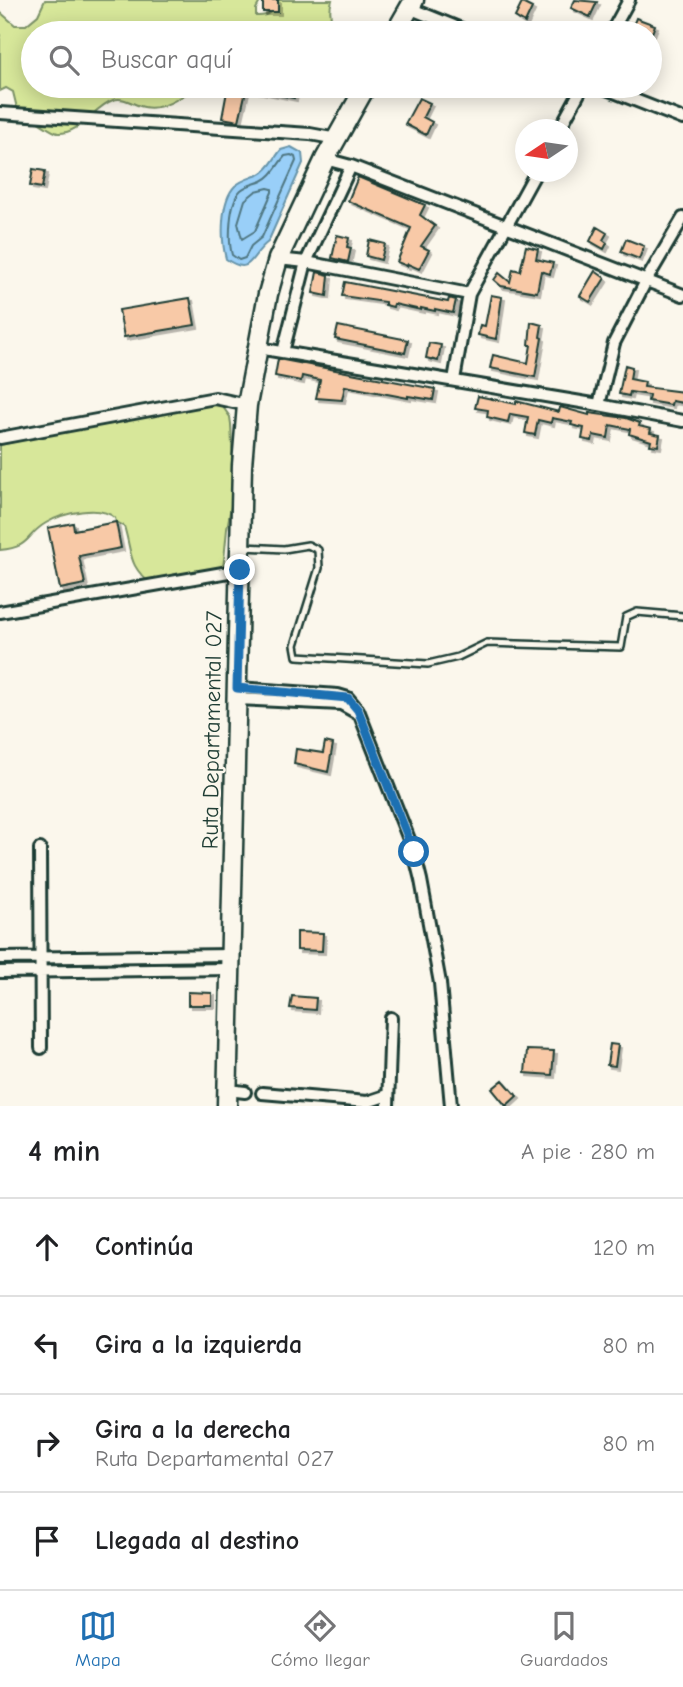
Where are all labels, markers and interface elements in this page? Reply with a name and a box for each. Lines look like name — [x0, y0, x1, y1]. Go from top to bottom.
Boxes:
search box — [21, 21, 662, 98]
icon: search — [45, 41, 83, 79]
text: Buscar aquí — [101, 45, 232, 75]
north arrow — [515, 119, 578, 182]
route end — [224, 554, 255, 585]
street label: Ruta Departamental 027 — [196, 610, 228, 849]
route start — [398, 836, 429, 867]
text: 4 min — [28, 1134, 100, 1169]
text: A pie · 280 m — [521, 1138, 655, 1165]
icon: ahead — [28, 1228, 66, 1266]
text: Continúa — [95, 1232, 194, 1262]
text: 120 m — [593, 1234, 655, 1261]
icon: left — [28, 1326, 66, 1364]
text: Gira a la izquierda — [95, 1330, 302, 1360]
text: 80 m — [602, 1332, 655, 1359]
text: Gira a la derecha — [95, 1415, 291, 1445]
icon: right — [28, 1424, 66, 1462]
text: 80 m — [602, 1430, 655, 1457]
text: Ruta Departamental 027 — [95, 1445, 334, 1472]
icon: arrive — [28, 1522, 66, 1560]
text: Llegada al destino — [95, 1526, 299, 1556]
tab: Mapa — [75, 1607, 121, 1671]
tab: Cómo llegar — [271, 1607, 370, 1671]
tab: Guardados — [520, 1607, 608, 1671]

